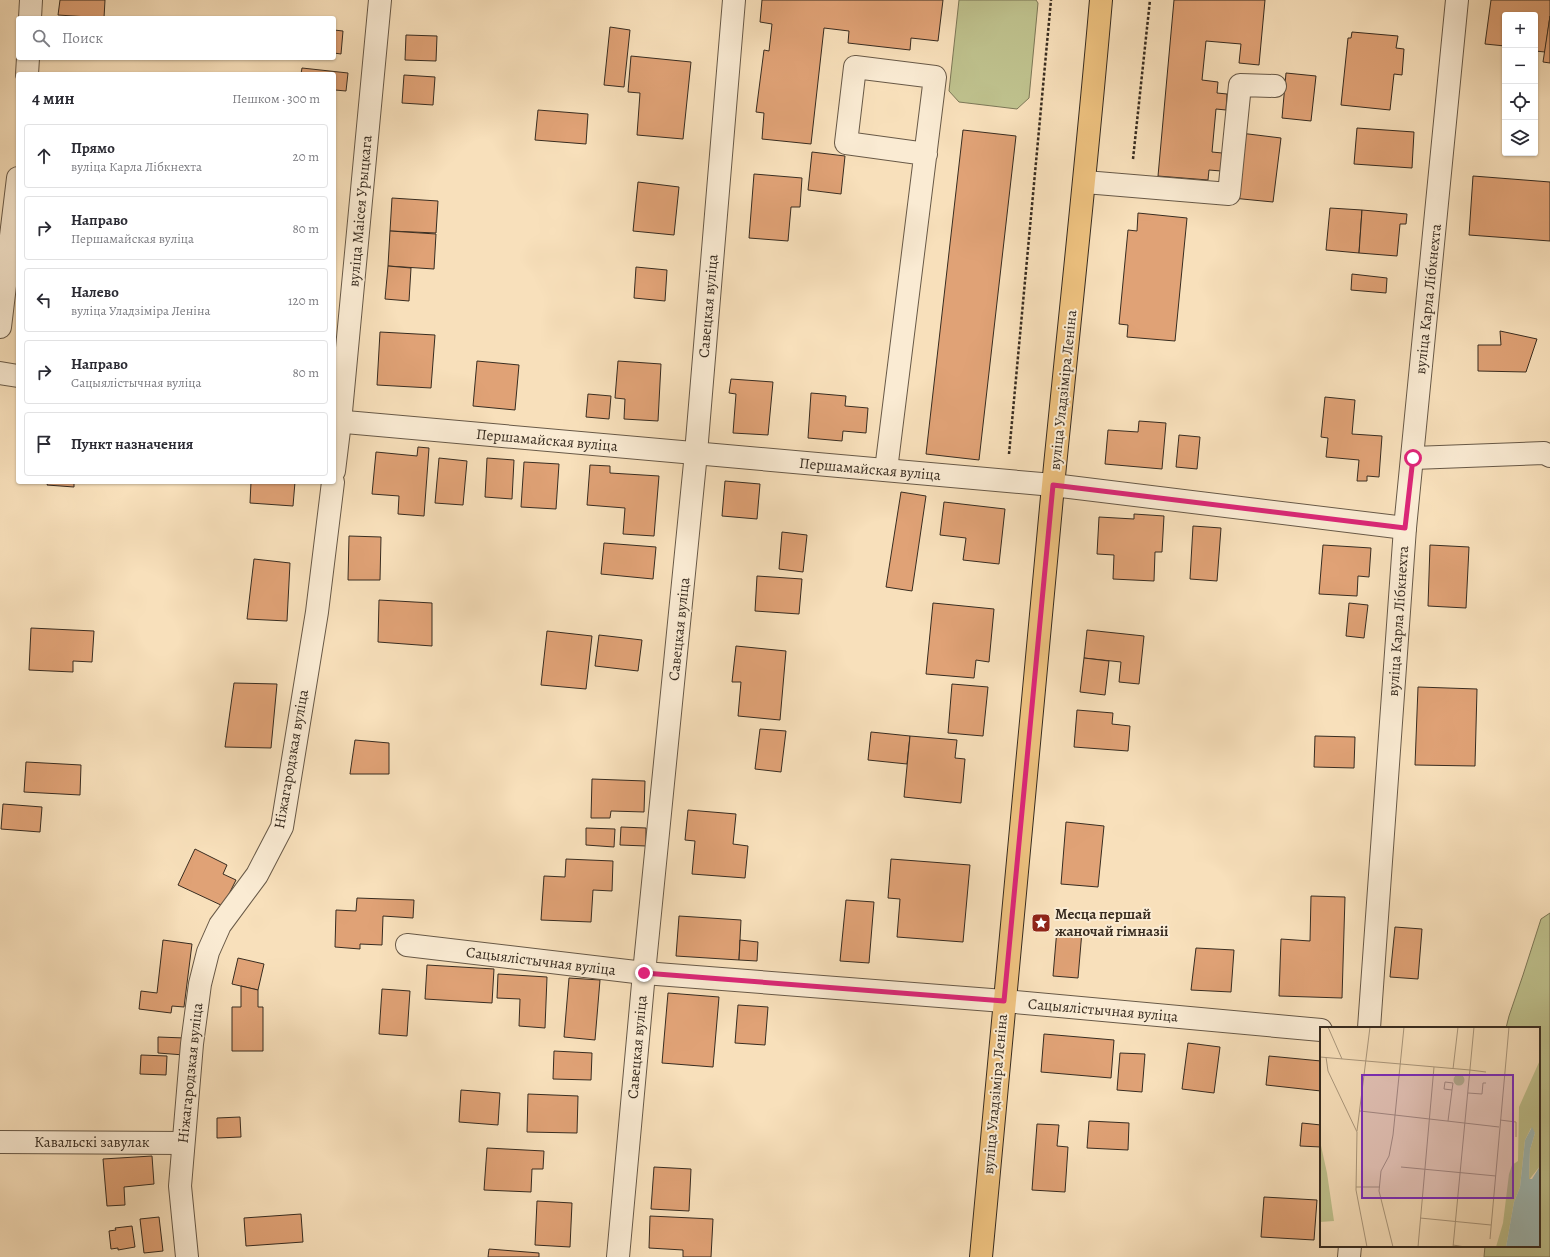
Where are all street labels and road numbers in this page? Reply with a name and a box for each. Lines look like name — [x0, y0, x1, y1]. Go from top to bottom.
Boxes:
street label: вуліца Маісея Урыцкага — [343, 134, 377, 288]
street label: вуліца Карла Лібкнехта — [1410, 223, 1446, 375]
street label: Савецкая вуліца — [694, 253, 723, 359]
street label: вуліца Уладзіміра Леніна — [1045, 309, 1081, 471]
street label: Першамайская вуліца — [475, 424, 619, 456]
street label: Першамайская вуліца — [798, 453, 942, 485]
street label: вуліца Карла Лібкнехта — [1383, 545, 1413, 697]
street label: Савецкая вуліца — [664, 576, 694, 682]
street label: Ніжагародзкая вуліца — [269, 688, 313, 830]
street label: Сацыялістычная вуліца — [465, 942, 617, 980]
street label: Сацыялістычная вуліца — [1027, 993, 1179, 1027]
street label: Савецкая вуліца — [623, 994, 652, 1100]
street label: Ніжагародзкая вуліца — [173, 1002, 207, 1144]
street label: вуліца Уладзіміра Леніна — [978, 1013, 1012, 1175]
street label: Кавальскі завулак — [34, 1132, 150, 1152]

